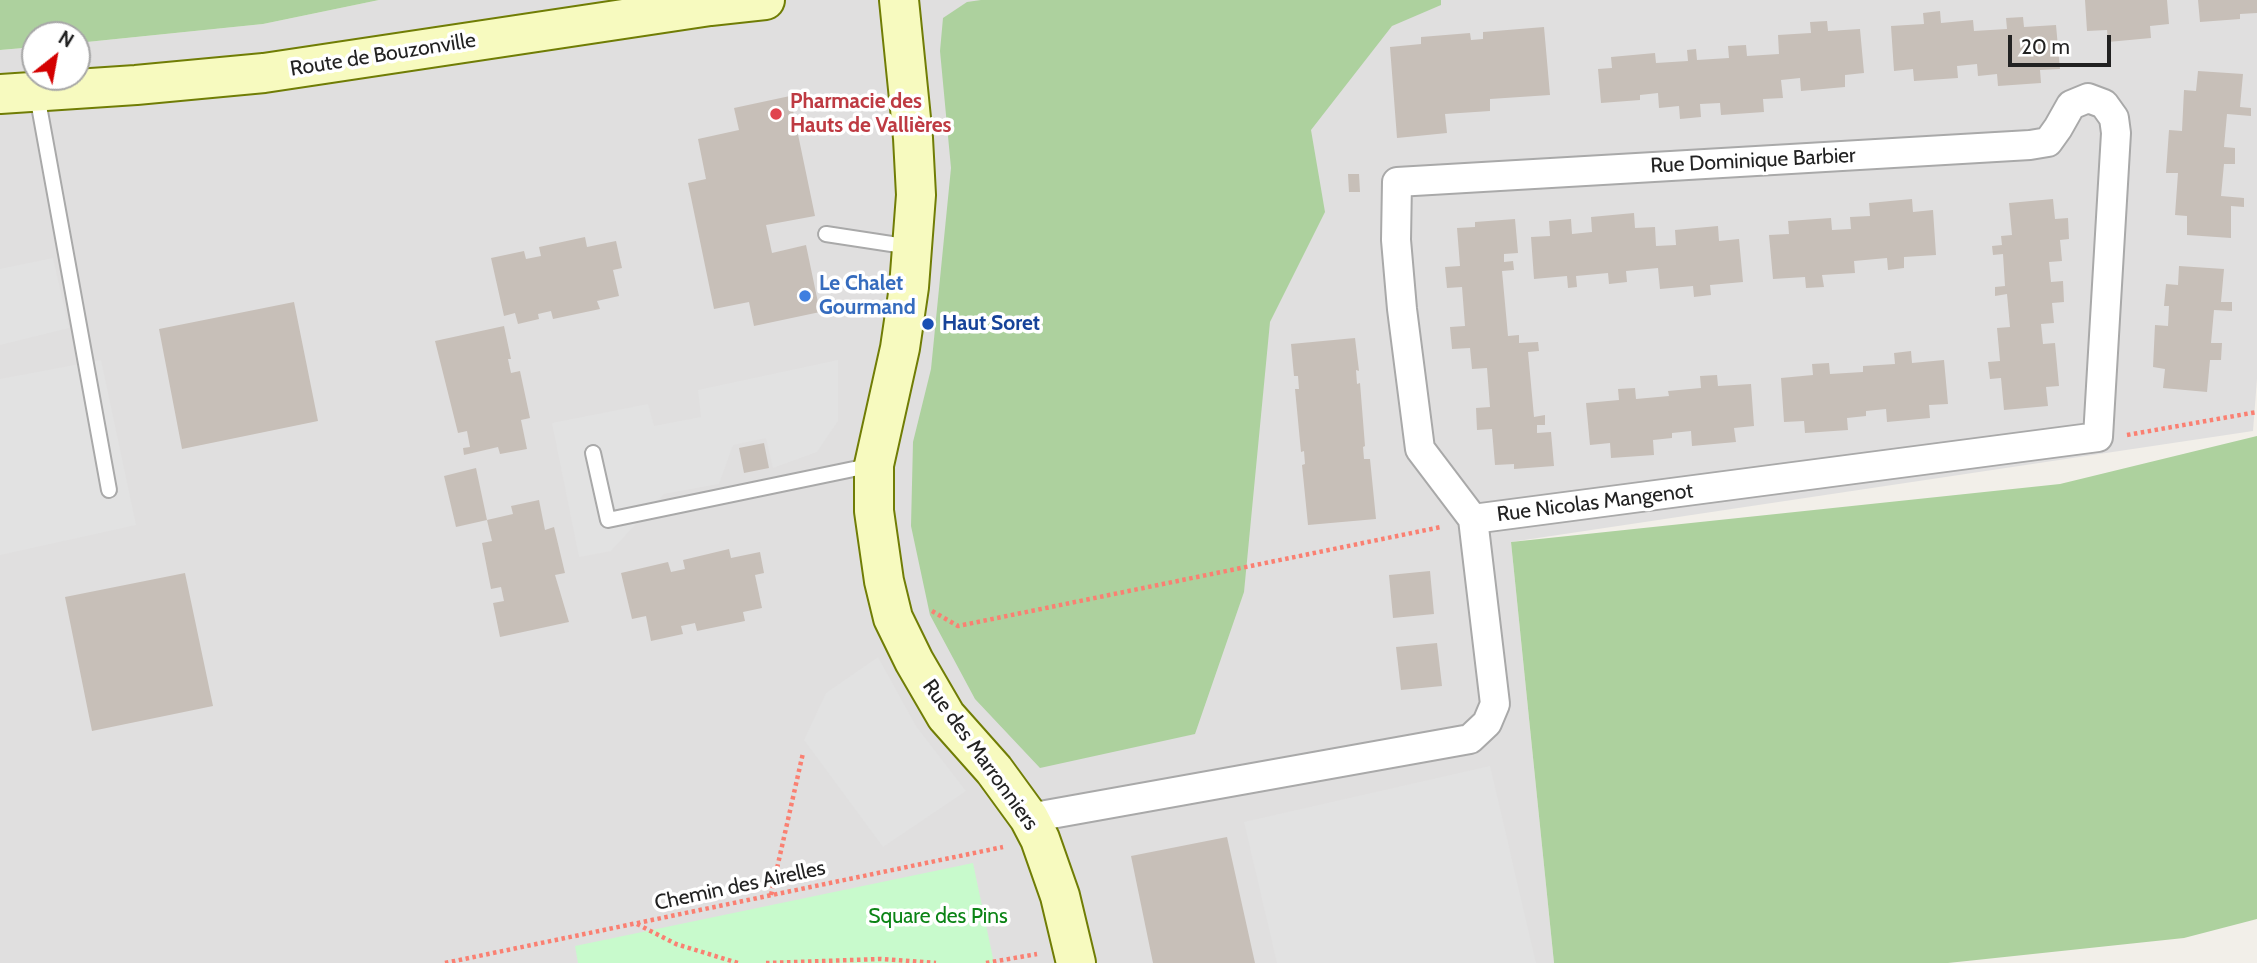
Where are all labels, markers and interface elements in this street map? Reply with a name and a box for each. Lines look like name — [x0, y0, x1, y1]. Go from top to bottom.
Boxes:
north arrow — [21, 21, 91, 91]
scale bar — [2012, 21, 2115, 65]
text: N — [54, 26, 78, 53]
street label: Route de Bouzonville — [288, 28, 478, 82]
text: 20 m — [2021, 34, 2070, 59]
place label: Pharmacie des Hauts de Vallières — [790, 89, 951, 139]
marker: Pharmacie des Hauts de Vallières — [768, 106, 784, 122]
street label: Rue Dominique Barbier — [1650, 143, 1856, 179]
place label: Le Chalet Gourmand — [819, 271, 916, 321]
marker: Le Chalet Gourmand — [797, 288, 813, 304]
place label: Haut Soret — [942, 311, 1040, 337]
marker: Haut Soret — [920, 316, 936, 332]
street label: Rue Nicolas Mangenot — [1495, 478, 1695, 528]
street label: Rue des Marronniers — [917, 675, 1043, 835]
street label: Chemin des Airelles — [652, 856, 828, 916]
park label: Square des Pins — [868, 904, 1008, 930]

